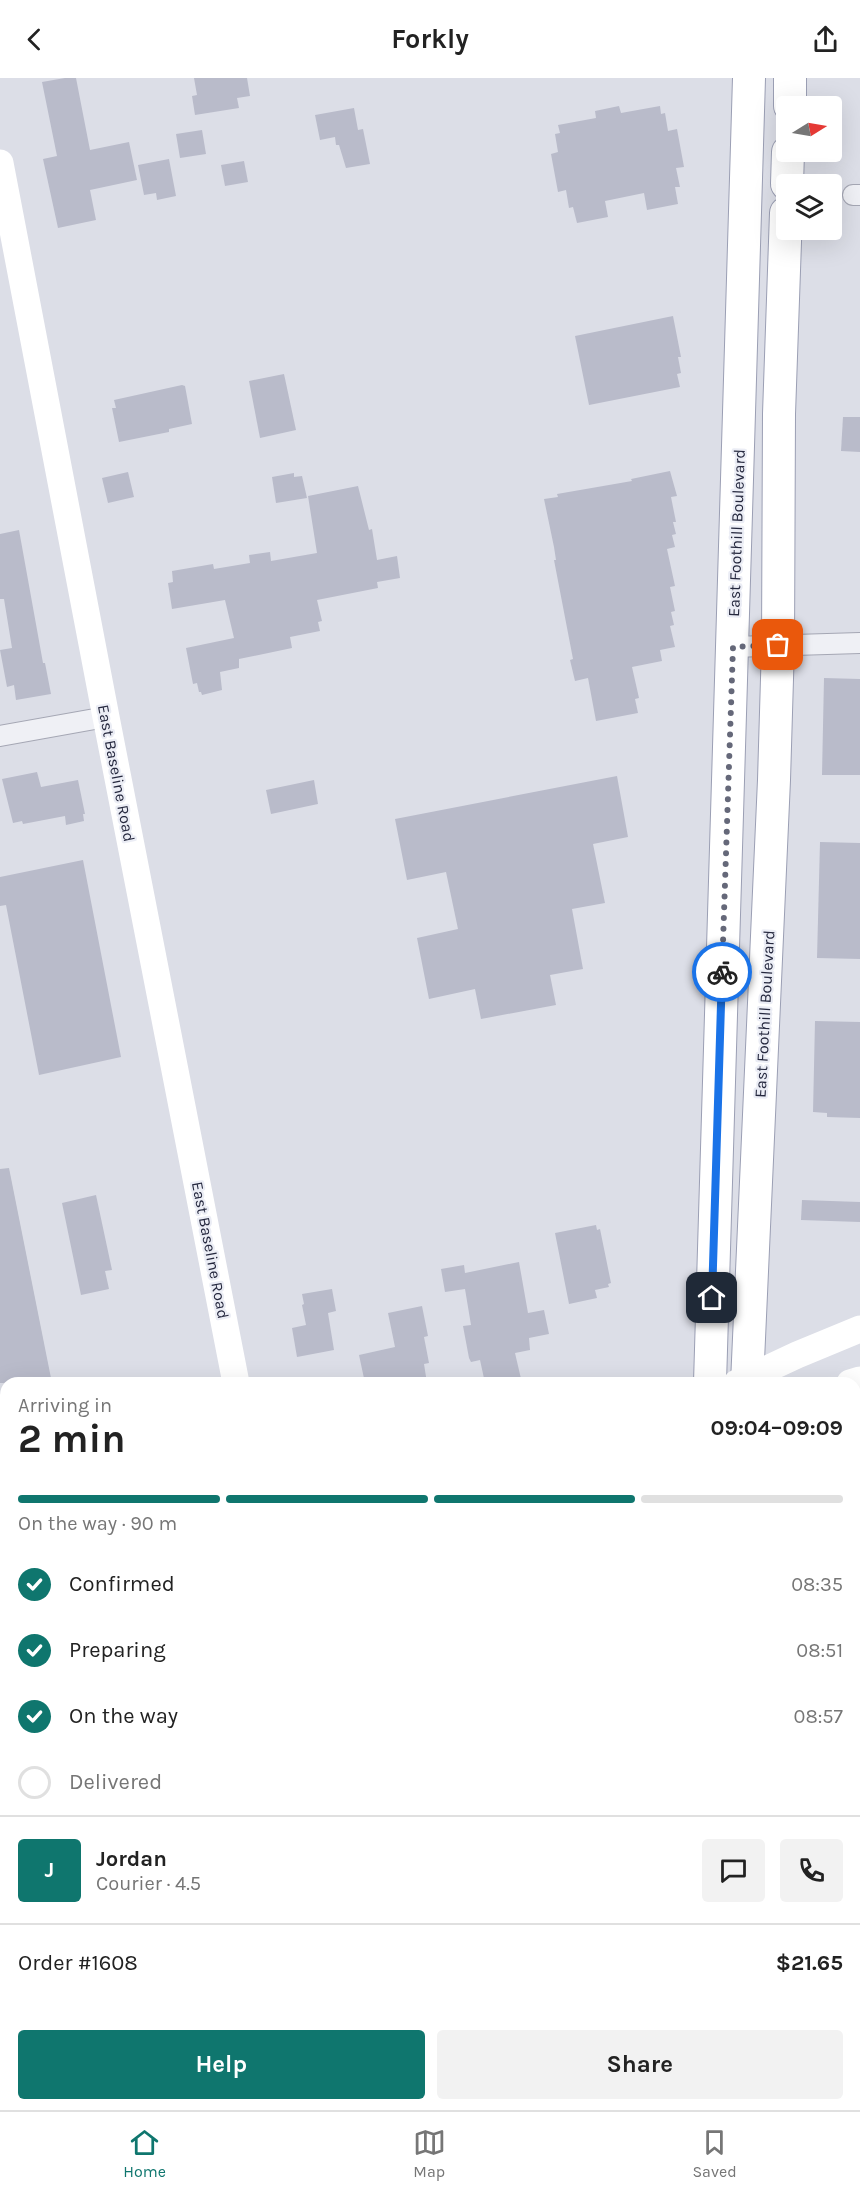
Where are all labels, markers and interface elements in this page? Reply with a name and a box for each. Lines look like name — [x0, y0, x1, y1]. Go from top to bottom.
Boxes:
icon: back — [18, 23, 51, 56]
text: Forkly — [391, 23, 469, 55]
icon: share — [809, 23, 842, 56]
north arrow — [776, 96, 842, 162]
map controls — [776, 96, 842, 240]
button: layers — [776, 174, 842, 240]
street label: East Foothill Boulevard — [724, 449, 749, 617]
pin — [752, 619, 803, 670]
icon: bag — [761, 628, 794, 661]
street label: East Baseline Road — [94, 703, 139, 843]
street label: East Foothill Boulevard — [751, 930, 778, 1098]
courier — [692, 942, 752, 1002]
icon: bike — [706, 956, 739, 989]
street label: East Baseline Road — [188, 1180, 233, 1320]
pin — [686, 1272, 737, 1323]
icon: home — [695, 1281, 728, 1314]
text: Arriving in — [18, 1394, 112, 1417]
text: 09:04–09:09 — [711, 1415, 843, 1441]
text: 2 min — [18, 1416, 126, 1462]
text: On the way · 90 m — [18, 1512, 177, 1535]
icon: check — [18, 1568, 51, 1601]
text: Confirmed — [69, 1571, 175, 1597]
text: 08:35 — [791, 1573, 843, 1596]
icon: check — [18, 1634, 51, 1667]
text: Preparing — [69, 1637, 166, 1663]
text: 08:51 — [796, 1639, 843, 1662]
icon: check — [18, 1700, 51, 1733]
text: On the way — [69, 1703, 178, 1729]
text: 08:57 — [794, 1705, 843, 1728]
text: Delivered — [69, 1769, 162, 1795]
button: chat — [702, 1839, 765, 1902]
button: phone — [780, 1839, 843, 1902]
text: Jordan — [96, 1846, 167, 1872]
text: J — [45, 1857, 54, 1883]
text: Courier · 4.5 — [96, 1872, 201, 1895]
text: Order #1608 — [18, 1950, 138, 1976]
text: $21.65 — [776, 1950, 843, 1976]
button: Help — [18, 2030, 425, 2099]
button: Share — [437, 2030, 843, 2099]
tab: Home — [123, 2126, 166, 2181]
tab: Map — [413, 2126, 446, 2181]
tab: Saved — [692, 2126, 737, 2181]

